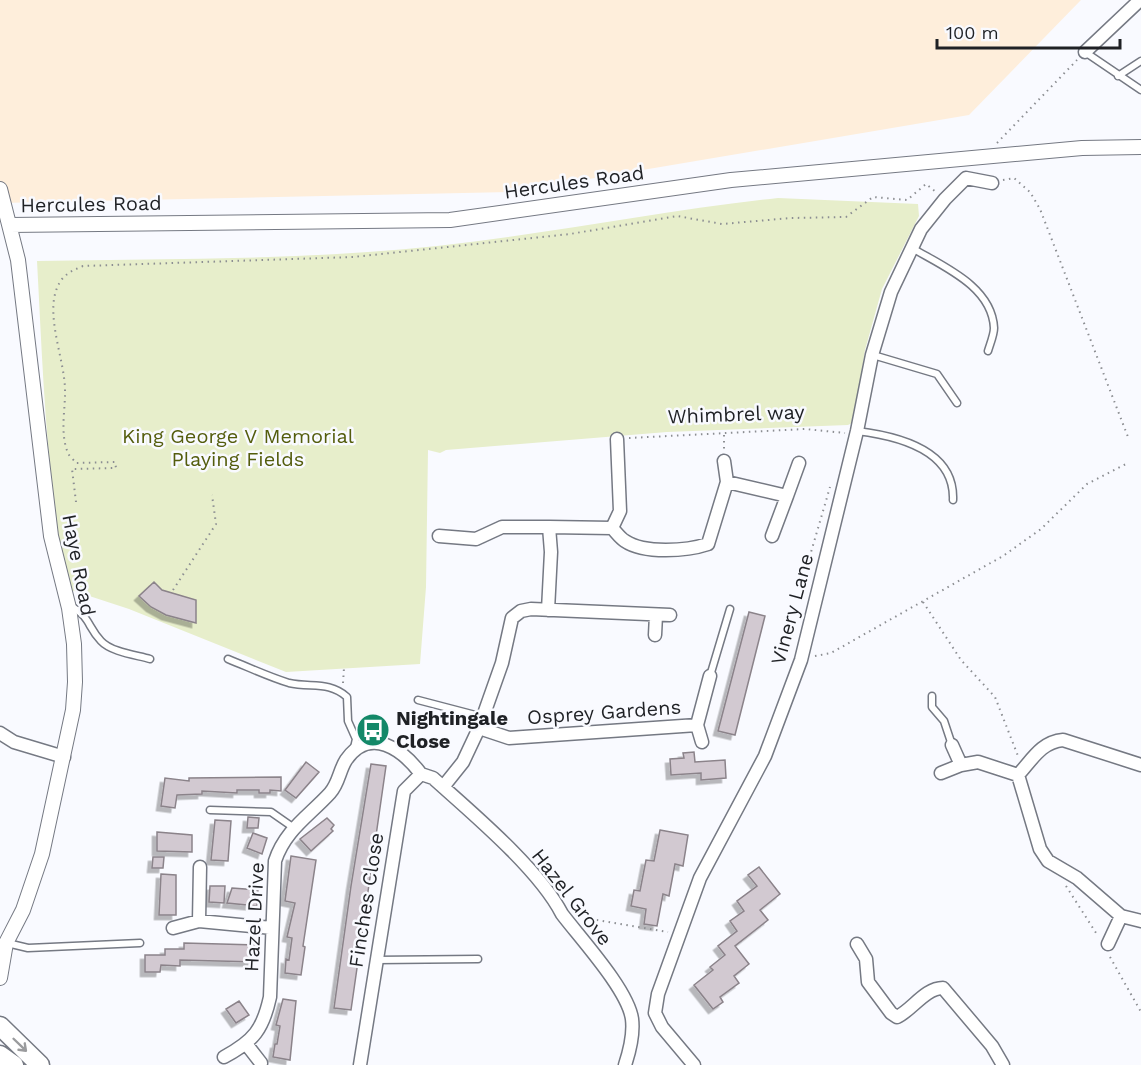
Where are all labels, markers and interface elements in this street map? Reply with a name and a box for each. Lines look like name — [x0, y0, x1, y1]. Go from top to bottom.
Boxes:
scale bar — [937, 12, 1120, 50]
text: 100 m — [946, 22, 999, 43]
street label: Hercules Road — [502, 160, 646, 204]
street label: Hercules Road — [20, 191, 162, 217]
street label: Whimbrel way — [667, 400, 806, 428]
park label: King George V Memorial Playing Fields — [122, 424, 354, 471]
street label: Haye Road — [57, 512, 101, 618]
street label: Vinery Lane — [766, 551, 818, 667]
street label: Osprey Gardens — [526, 695, 682, 729]
place label: Nightingale Close — [396, 706, 508, 753]
bus stop icon: Nightingale Close — [355, 712, 391, 748]
street label: Finches Close — [343, 831, 389, 969]
street label: Hazel Grove — [527, 844, 617, 950]
street label: Hazel Drive — [239, 861, 269, 973]
one-way arrow — [13, 1038, 28, 1053]

